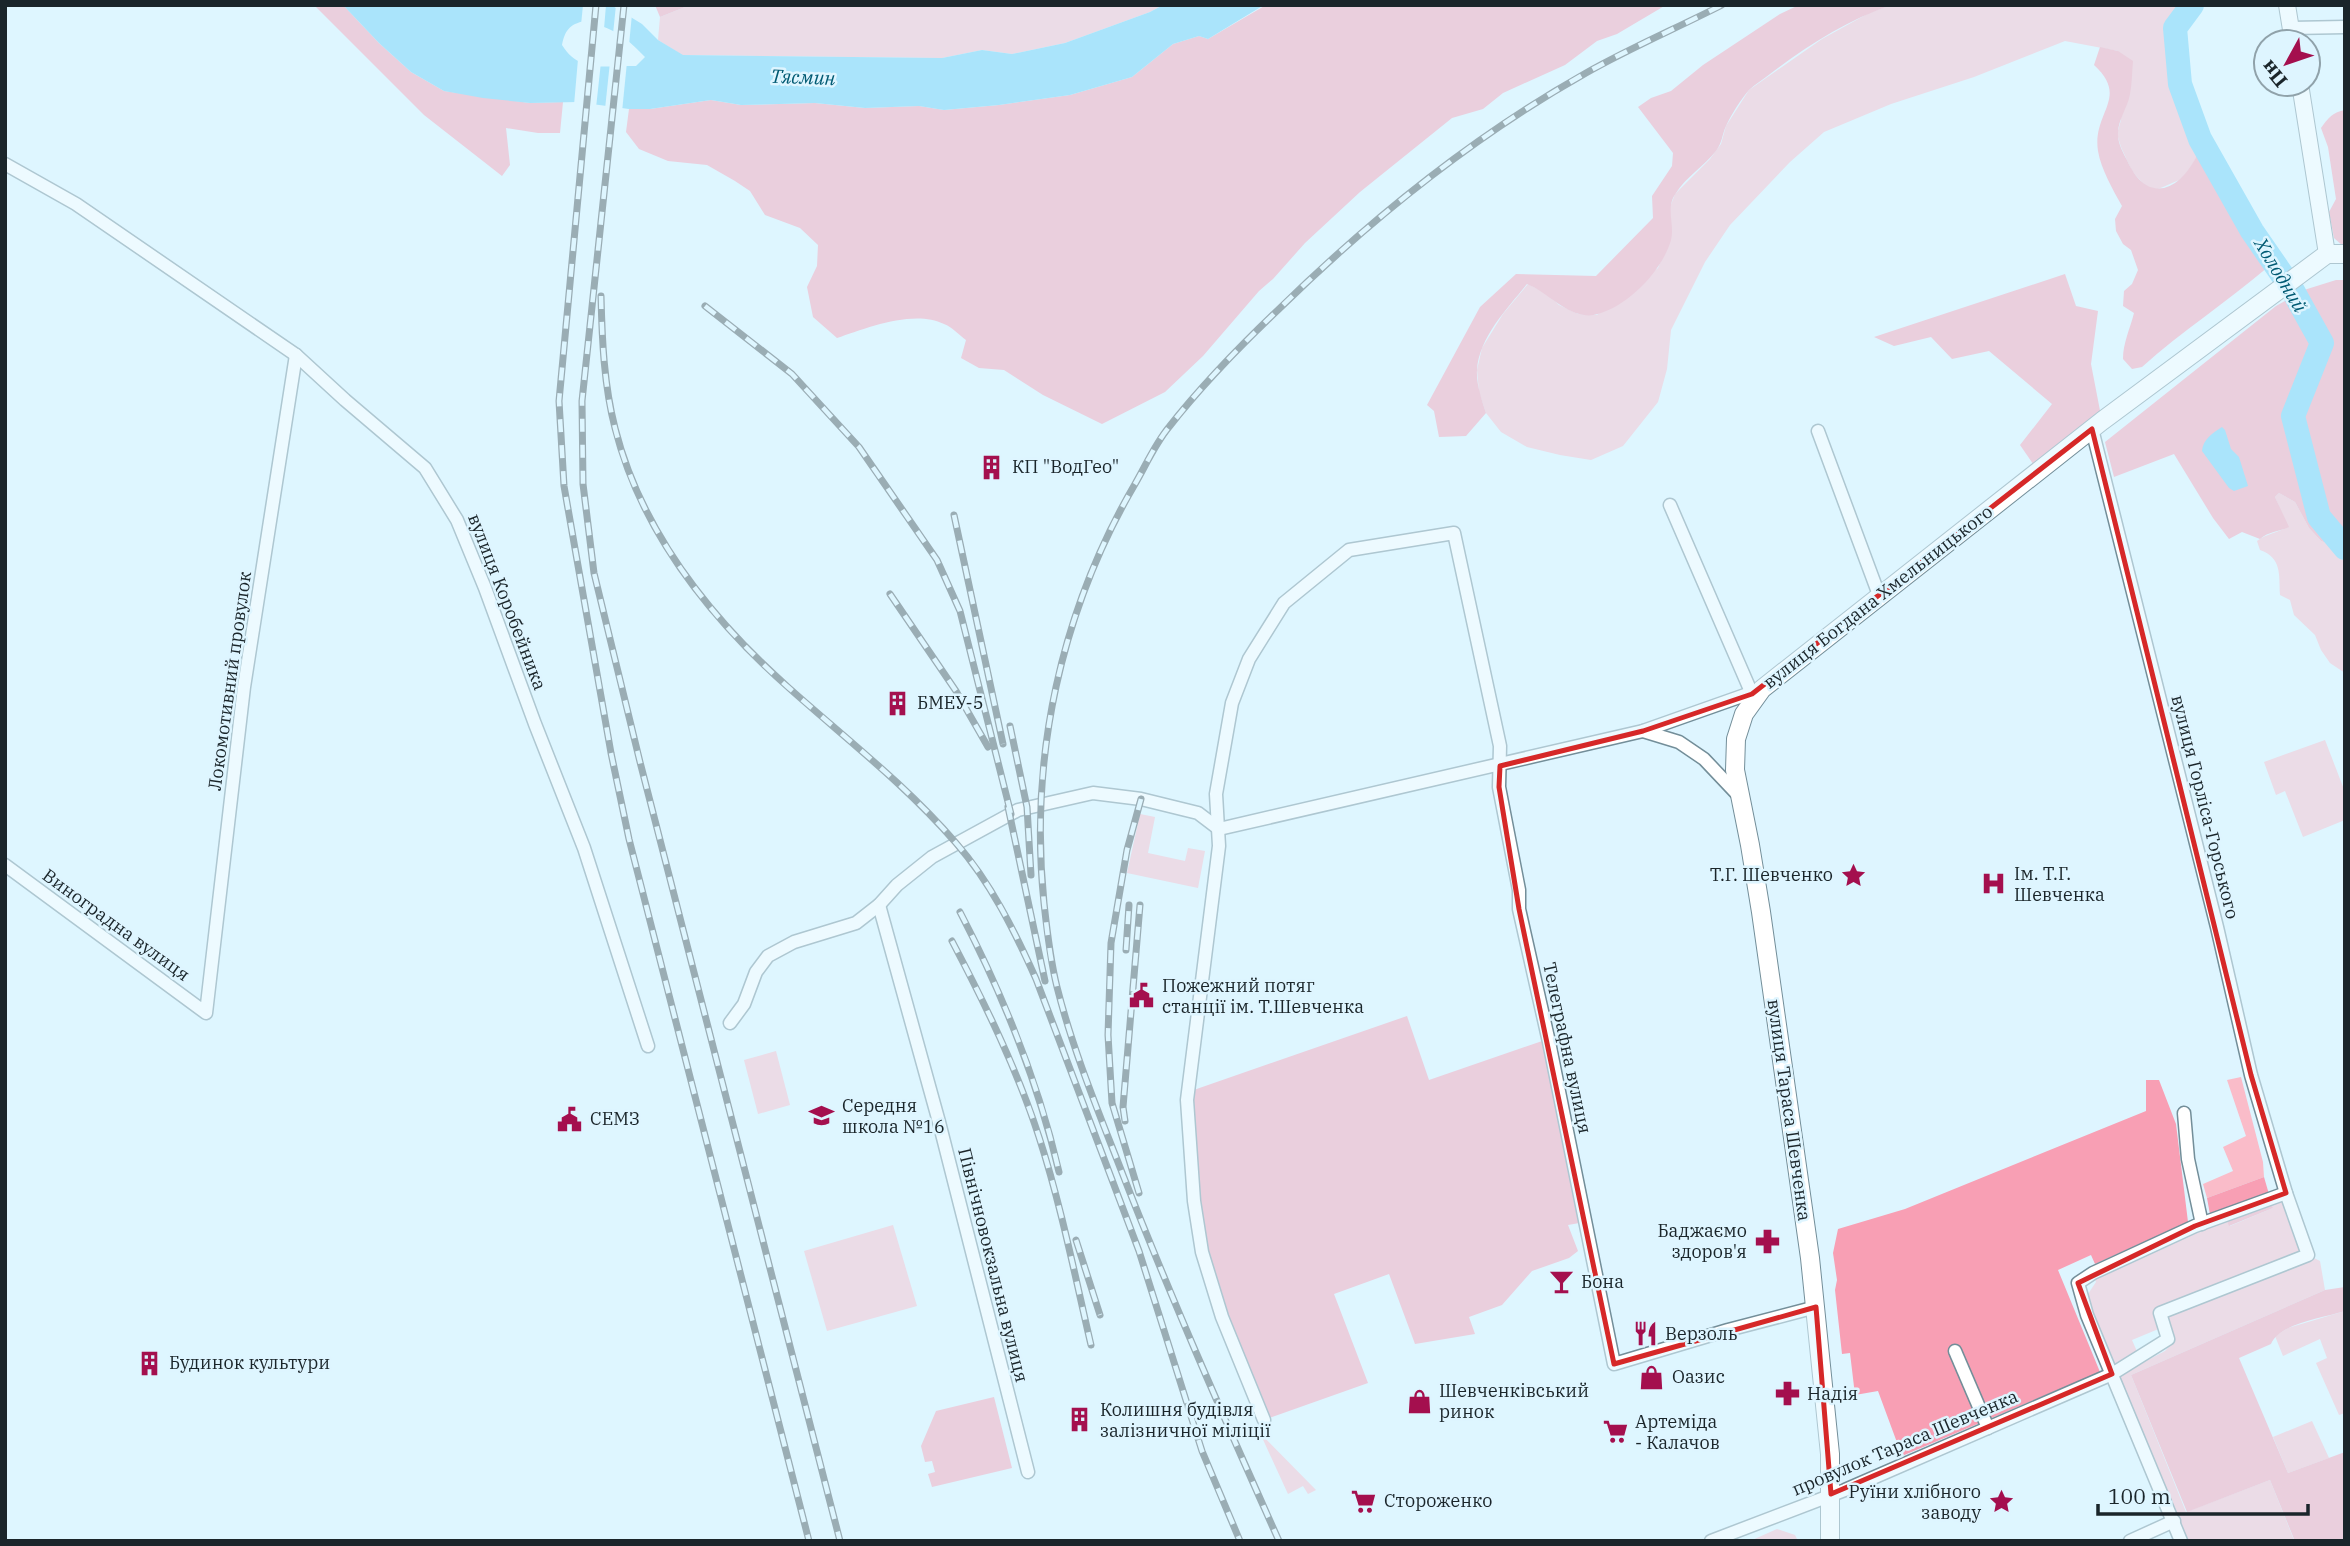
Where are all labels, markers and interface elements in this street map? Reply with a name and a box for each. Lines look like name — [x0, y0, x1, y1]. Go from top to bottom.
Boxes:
north arrow — [2252, 28, 2322, 98]
text: Пн — [2256, 55, 2292, 92]
water label: Тясмин — [770, 64, 836, 90]
water label: Холодний — [2248, 232, 2313, 317]
building icon: КП "ВодГео" — [978, 453, 1006, 481]
place label: КП "ВодГео" — [1012, 455, 1119, 478]
street label: вулиця Богдана Хмельницького — [1758, 500, 1997, 693]
street label: вулиця Коробейника — [463, 510, 552, 693]
street label: Локомотивний провулок — [203, 569, 256, 792]
building icon: БМЕУ-5 — [883, 689, 911, 717]
place label: БМЕУ-5 — [917, 691, 983, 714]
street label: вулиця Горліса-Горського — [2166, 692, 2244, 921]
place icon: Т.Г. Шевченко — [1839, 861, 1867, 889]
place label: Ім. Т.Г. Шевченка — [2014, 862, 2105, 906]
street label: Виноградна вулиця — [38, 863, 195, 986]
place label: Т.Г. Шевченко — [1710, 863, 1833, 886]
hospital icon: Ім. Т.Г. Шевченка — [1980, 870, 2008, 898]
street label: Телеграфна вулиця — [1538, 960, 1597, 1136]
place label: Пожежний потяг станції ім. Т.Шевченка — [1162, 974, 1364, 1018]
public building icon: Пожежний потяг станції ім. Т.Шевченка — [1128, 982, 1156, 1010]
street label: вулиця Тараса Шевченка — [1763, 997, 1816, 1223]
place label: Середня школа №16 — [842, 1094, 945, 1138]
school or university icon: Середня школа №16 — [808, 1102, 836, 1130]
public building icon: СЕМЗ — [556, 1105, 584, 1133]
place label: СЕМЗ — [590, 1107, 640, 1130]
street label: Північновокзальна вулиця — [953, 1145, 1034, 1384]
place label: Баджаємо здоров'я — [1657, 1219, 1747, 1263]
pharmacy icon: Баджаємо здоров'я — [1753, 1227, 1781, 1255]
bar icon: Бона — [1547, 1268, 1575, 1296]
place label: Бона — [1581, 1270, 1624, 1293]
restaurant icon: Верзоль — [1631, 1320, 1659, 1348]
place label: Верзоль — [1665, 1322, 1738, 1345]
building icon: Будинок культури — [135, 1349, 163, 1377]
place label: Будинок культури — [169, 1351, 330, 1374]
shop icon: Оазис — [1638, 1363, 1666, 1391]
place label: Оазис — [1672, 1365, 1725, 1388]
place label: Шевченківський ринок — [1439, 1379, 1589, 1423]
pharmacy icon: Надія — [1773, 1380, 1801, 1408]
place label: Надія — [1807, 1382, 1858, 1405]
street label: провулок Тараса Шевченка — [1788, 1384, 2021, 1501]
shop icon: Шевченківський ринок — [1405, 1387, 1433, 1415]
place label: Колишня будівля залізничної міліції — [1100, 1398, 1271, 1442]
building icon: Колишня будівля залізничної міліції — [1066, 1406, 1094, 1434]
place label: Артеміда - Калачов — [1635, 1410, 1720, 1454]
supermarket icon: Артеміда - Калачов — [1601, 1418, 1629, 1446]
scale bar — [2098, 1472, 2308, 1516]
place label: Руїни хлібного заводу — [1849, 1480, 1981, 1524]
text: 100 m — [2108, 1482, 2171, 1510]
supermarket icon: Стороженко — [1350, 1487, 1378, 1515]
place icon: Руїни хлібного заводу — [1987, 1488, 2015, 1516]
place label: Стороженко — [1384, 1489, 1492, 1512]

